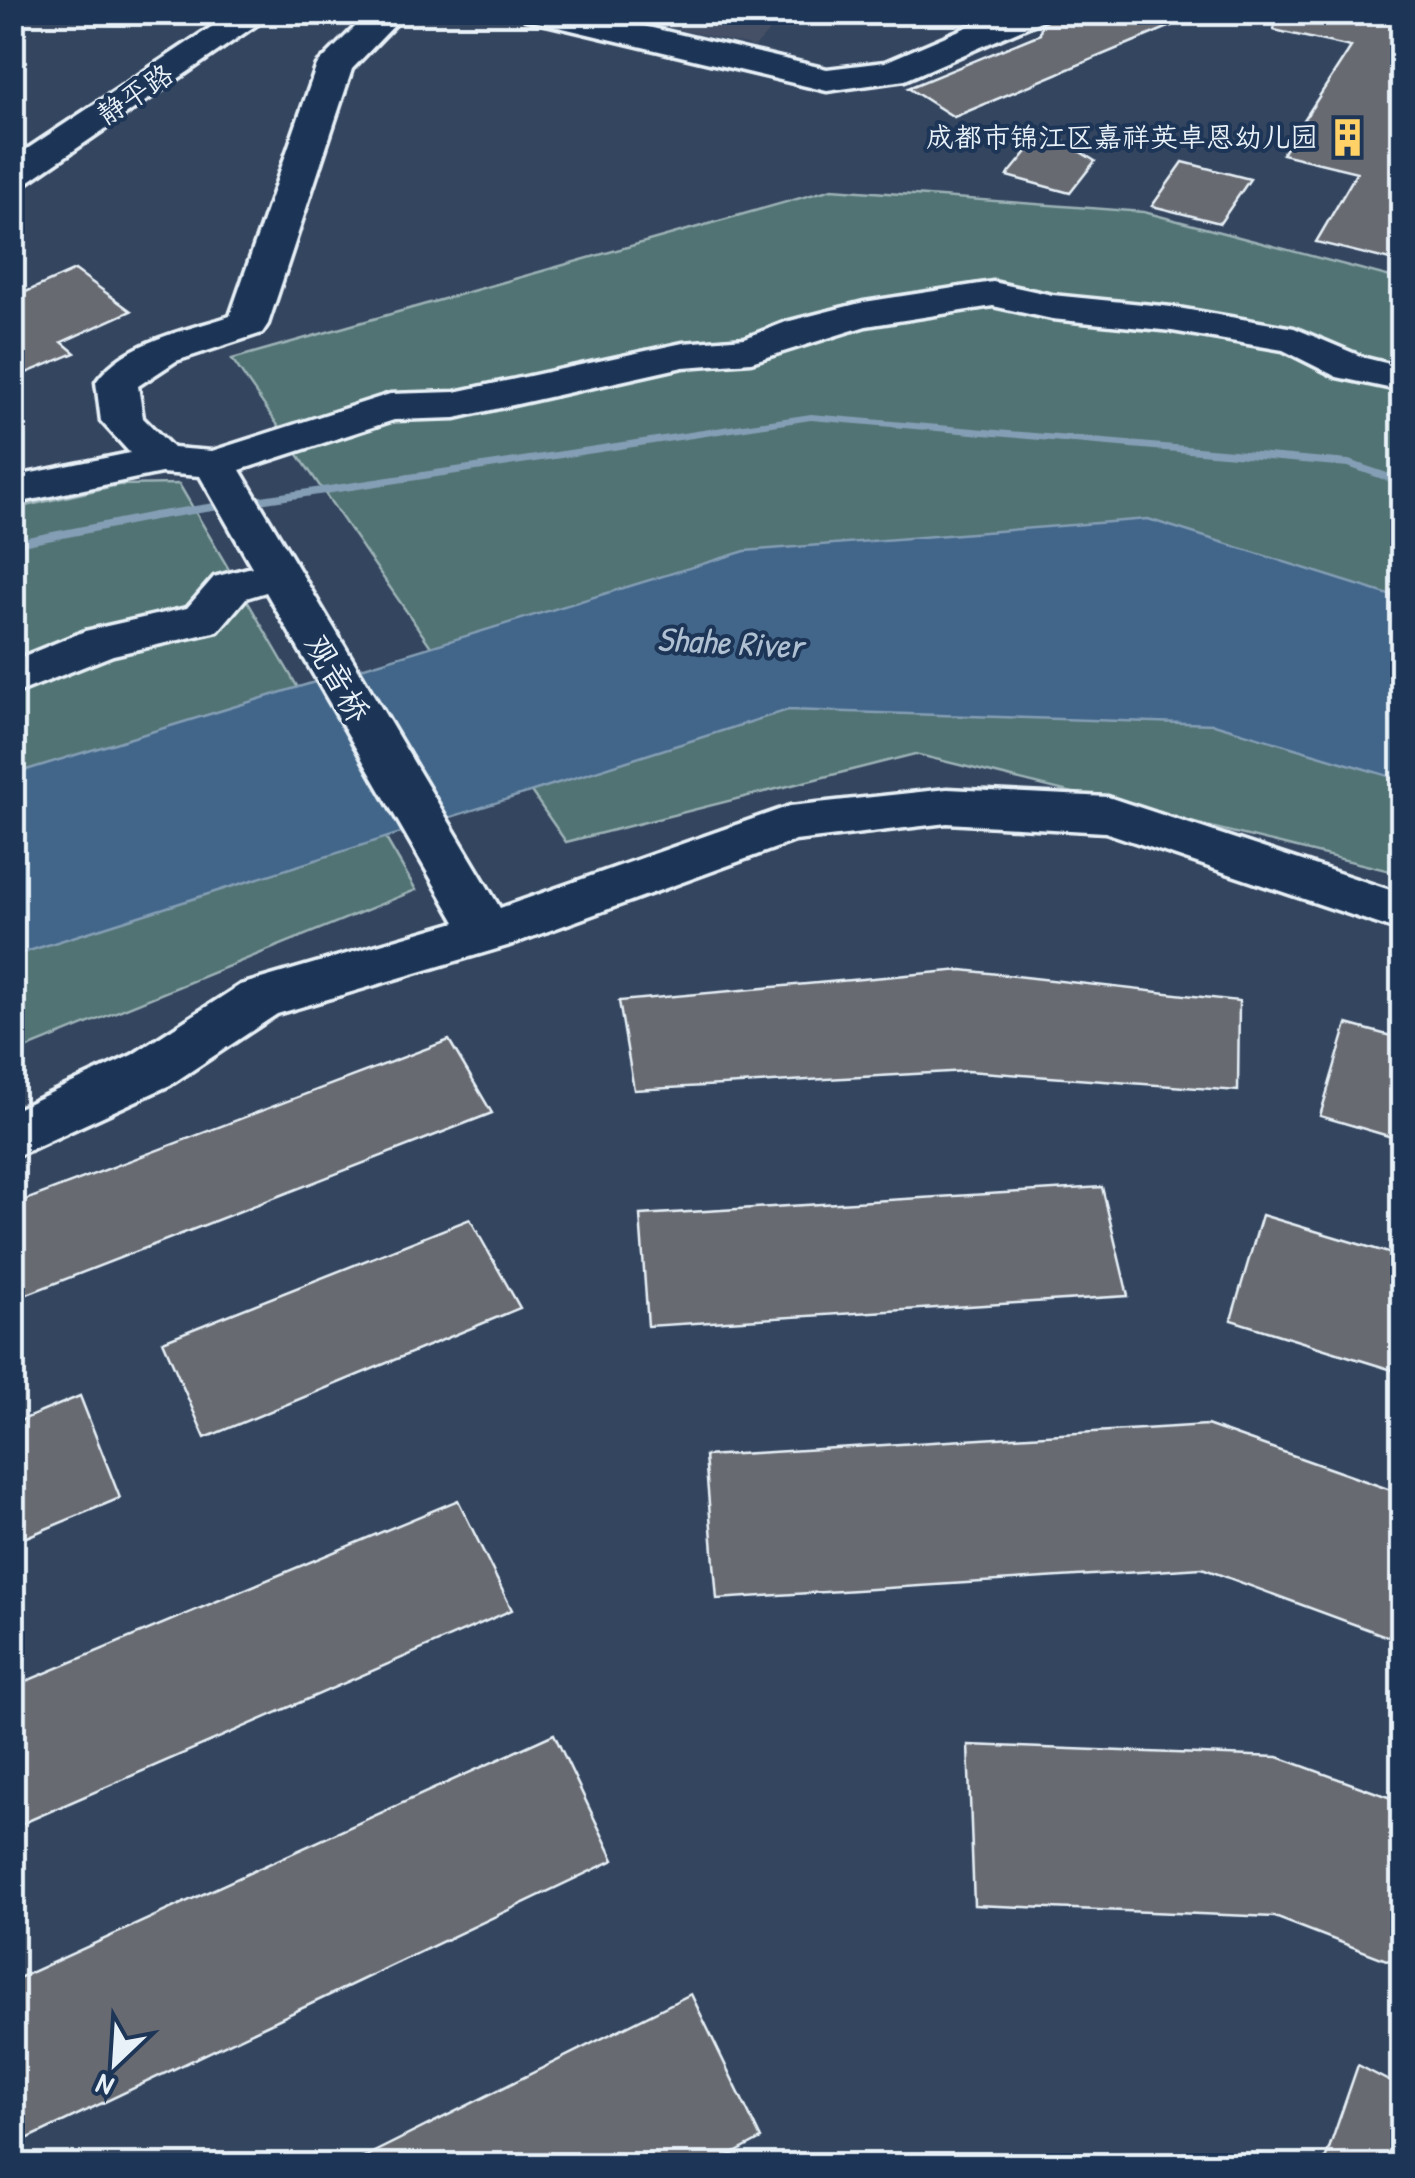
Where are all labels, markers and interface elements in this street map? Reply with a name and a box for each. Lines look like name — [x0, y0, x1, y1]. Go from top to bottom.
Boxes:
street label: 静平路 — [90, 55, 180, 133]
building icon: 成都市锦江区嘉祥英卓恩幼儿园 — [1327, 116, 1369, 158]
place label: 成都市锦江区嘉祥英卓恩幼儿园 — [926, 118, 1318, 156]
water label: Shahe River — [656, 615, 809, 670]
street label: 观音桥 — [295, 626, 381, 730]
north arrow — [65, 2013, 165, 2113]
text: N — [90, 2065, 119, 2106]

